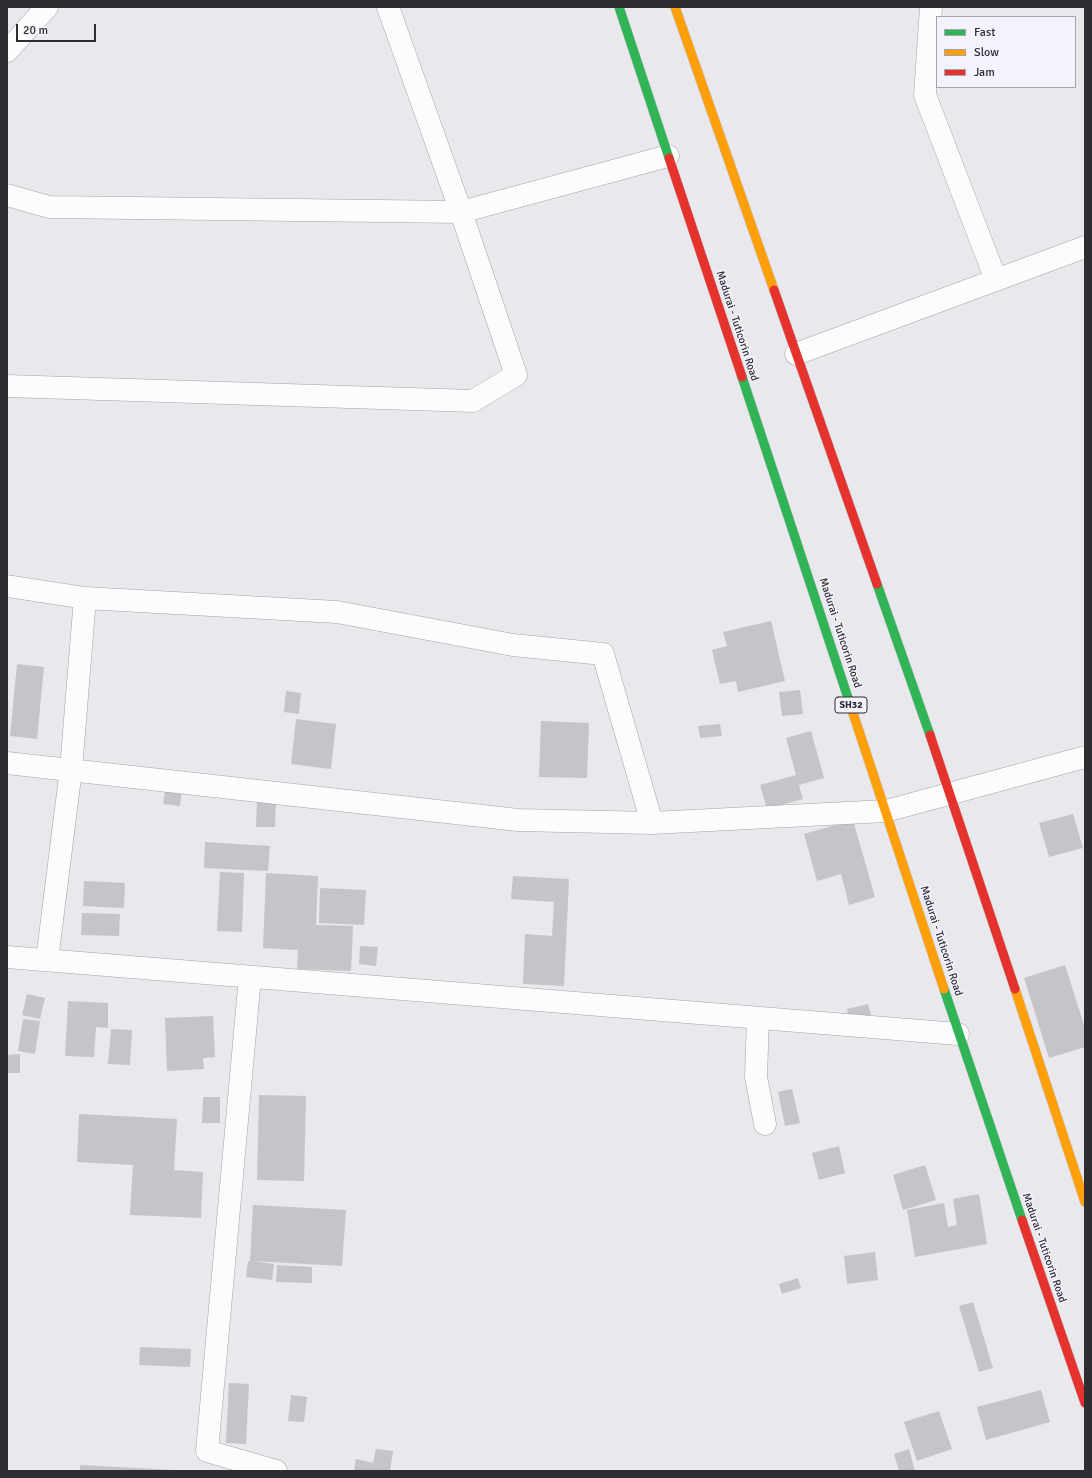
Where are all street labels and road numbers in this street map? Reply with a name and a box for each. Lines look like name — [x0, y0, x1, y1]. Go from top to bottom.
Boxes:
street label: Madurai - Tuticorin Road — [713, 269, 761, 383]
street label: Madurai - Tuticorin Road — [816, 576, 864, 690]
road number: SH32 — [835, 697, 867, 713]
street label: Madurai - Tuticorin Road — [917, 884, 965, 998]
street label: Madurai - Tuticorin Road — [1019, 1192, 1069, 1304]

